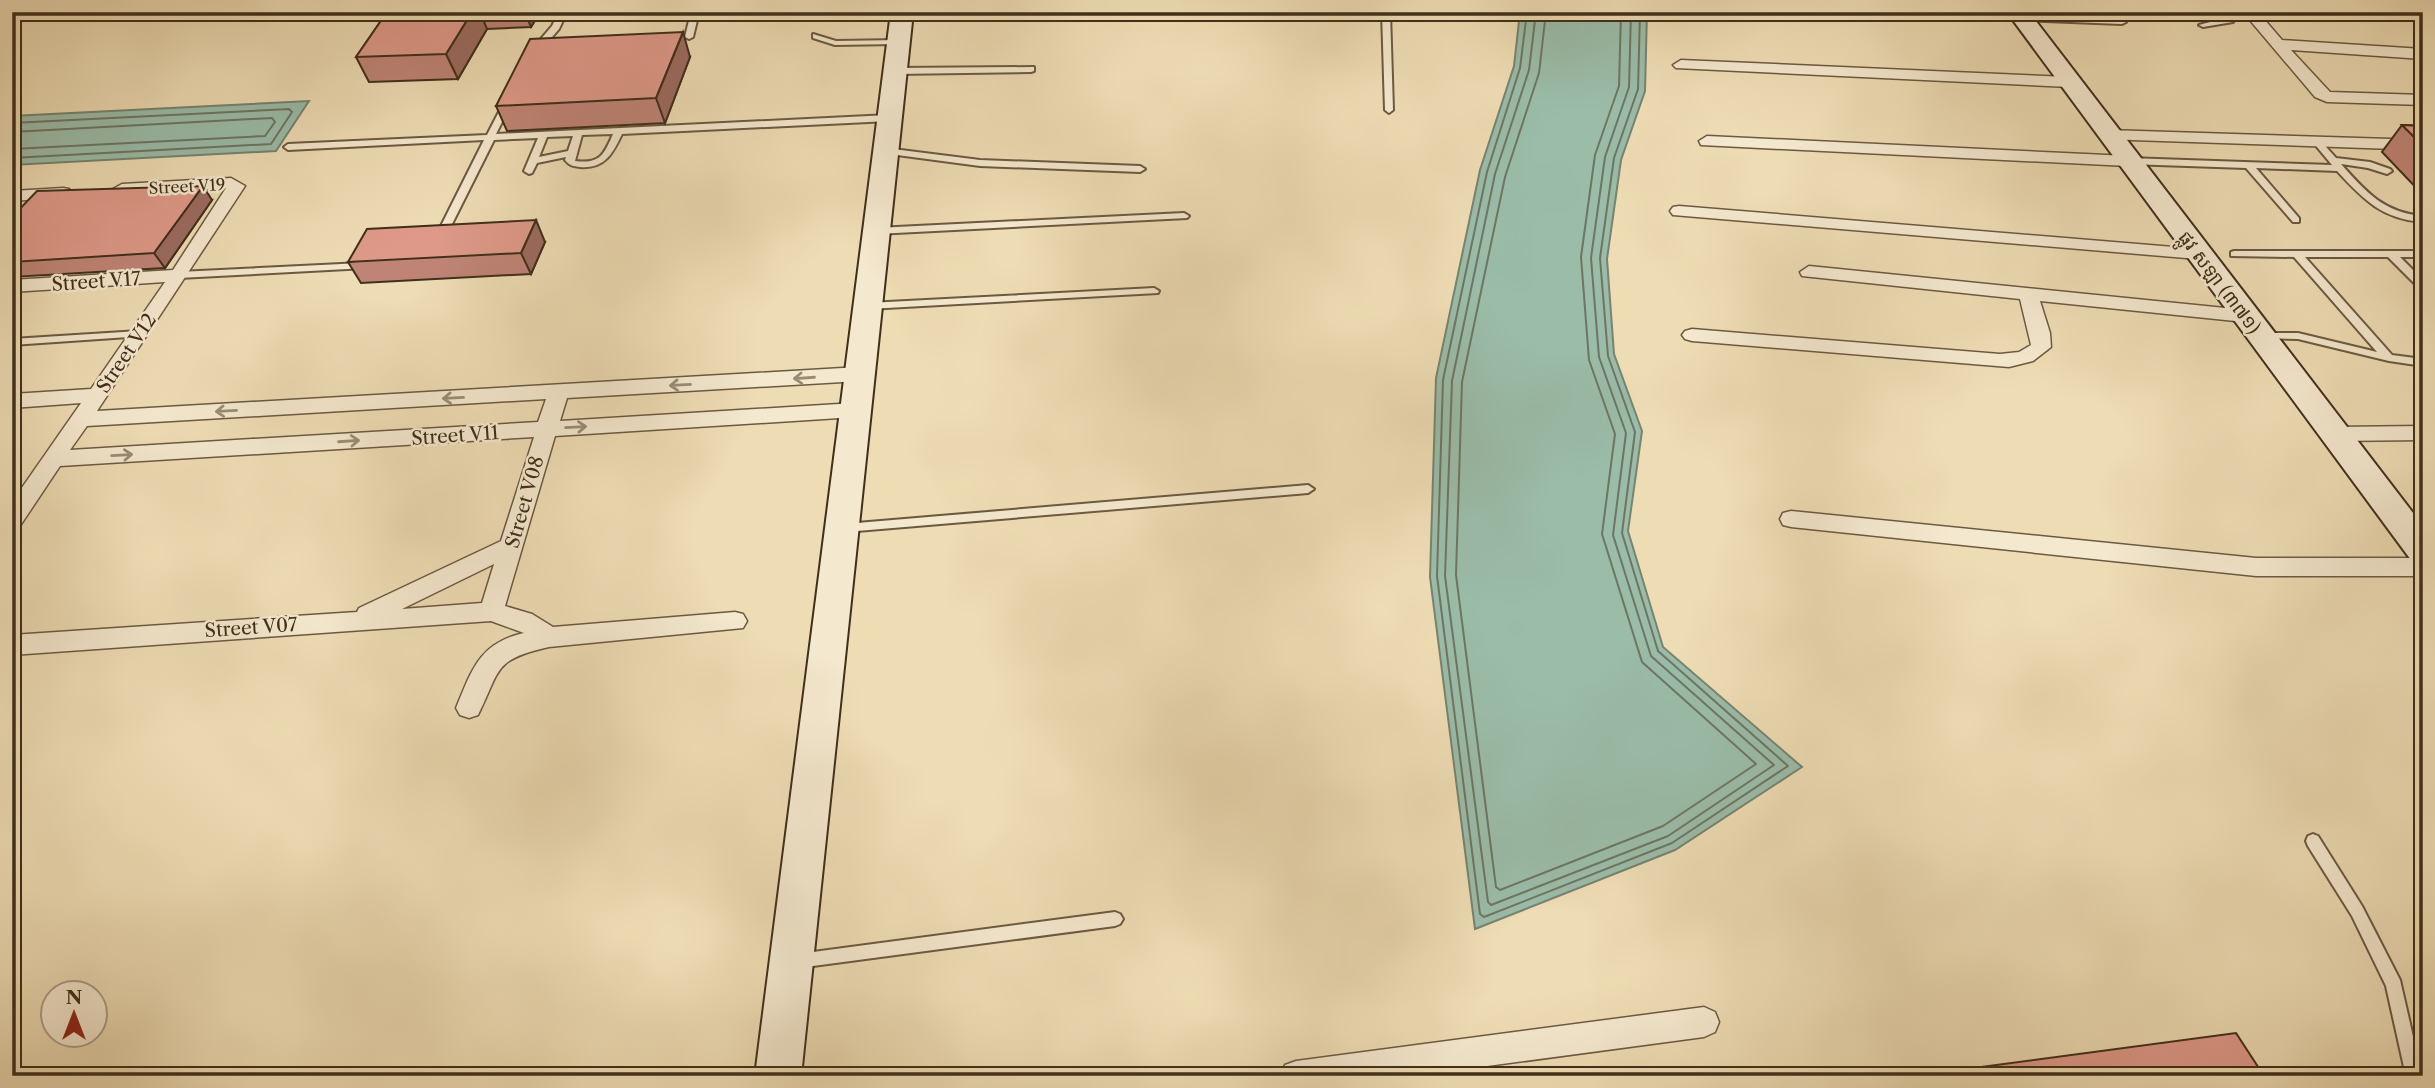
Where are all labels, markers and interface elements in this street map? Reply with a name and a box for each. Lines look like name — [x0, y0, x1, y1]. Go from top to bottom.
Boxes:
street label: Street V19 — [148, 174, 226, 198]
street label: ផ្លូវ សឡា (៣៧១) — [2169, 227, 2266, 341]
street label: Street V17 — [51, 267, 142, 296]
street label: Street V12 — [91, 309, 161, 397]
one-way arrow — [793, 371, 816, 384]
one-way arrow — [669, 379, 692, 392]
one-way arrow — [442, 392, 465, 405]
one-way arrow — [215, 405, 238, 418]
one-way arrow — [565, 420, 587, 433]
street label: Street V11 — [410, 421, 500, 450]
one-way arrow — [338, 434, 360, 447]
one-way arrow — [111, 448, 134, 461]
street label: Street V08 — [500, 453, 549, 551]
street label: Street V07 — [204, 613, 299, 642]
north arrow — [38, 979, 108, 1050]
text: N — [66, 986, 82, 1009]

